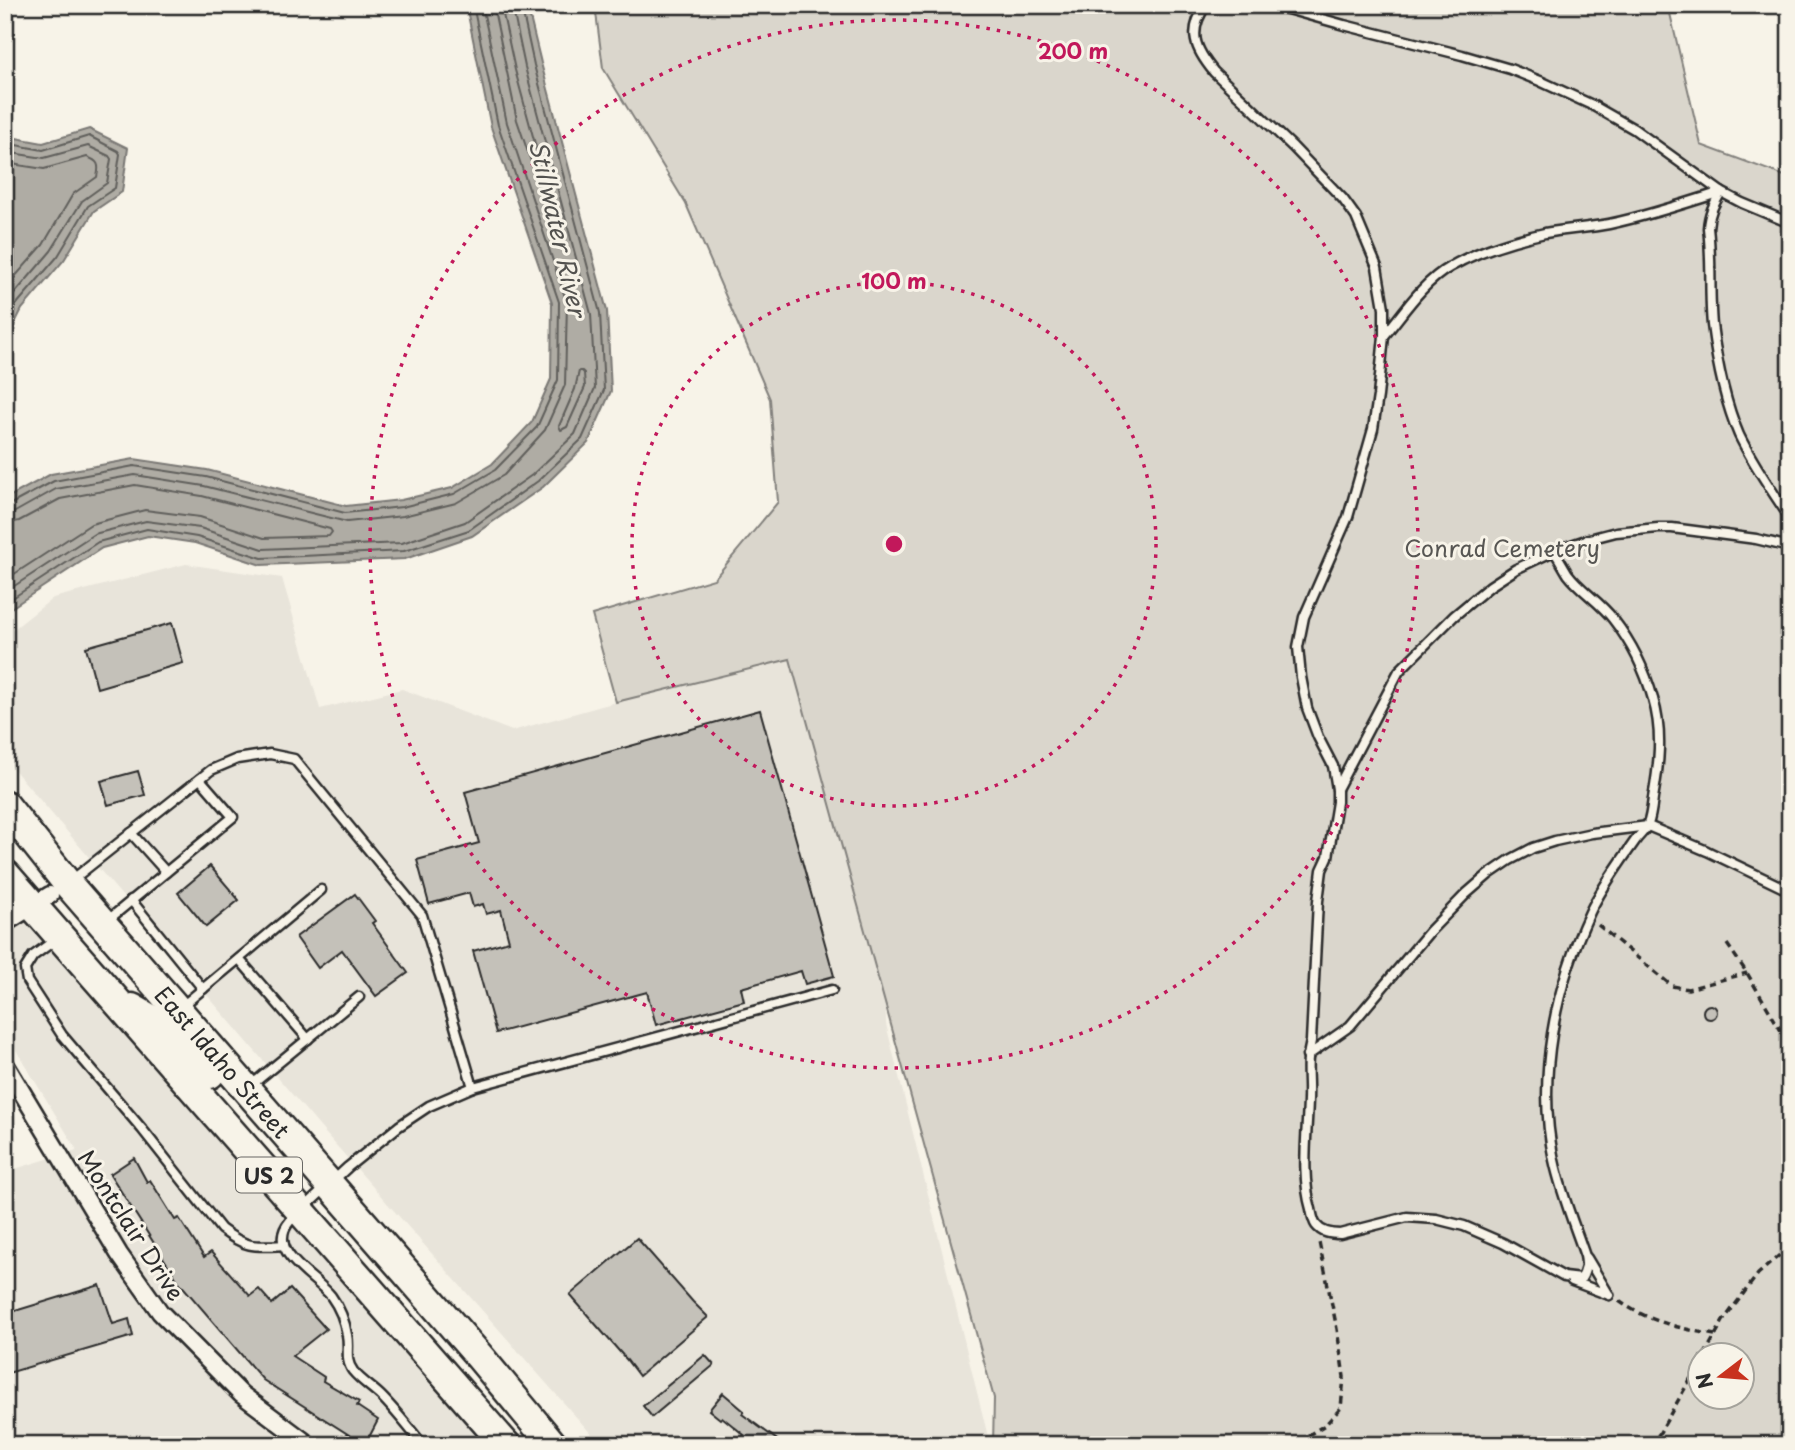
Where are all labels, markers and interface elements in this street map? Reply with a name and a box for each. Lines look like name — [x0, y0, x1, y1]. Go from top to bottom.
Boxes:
text: 200 m — [1038, 34, 1108, 66]
water label: Stillwater River — [521, 136, 597, 323]
text: 100 m — [861, 264, 927, 296]
park label: Conrad Cemetery — [1404, 530, 1600, 565]
centre of rings — [882, 532, 906, 556]
street label: East Idaho Street — [147, 978, 299, 1146]
street label: Montclair Drive — [70, 1143, 194, 1307]
road number: US 2 — [236, 1158, 302, 1192]
north arrow — [1686, 1342, 1756, 1412]
text: N — [1688, 1370, 1719, 1392]

